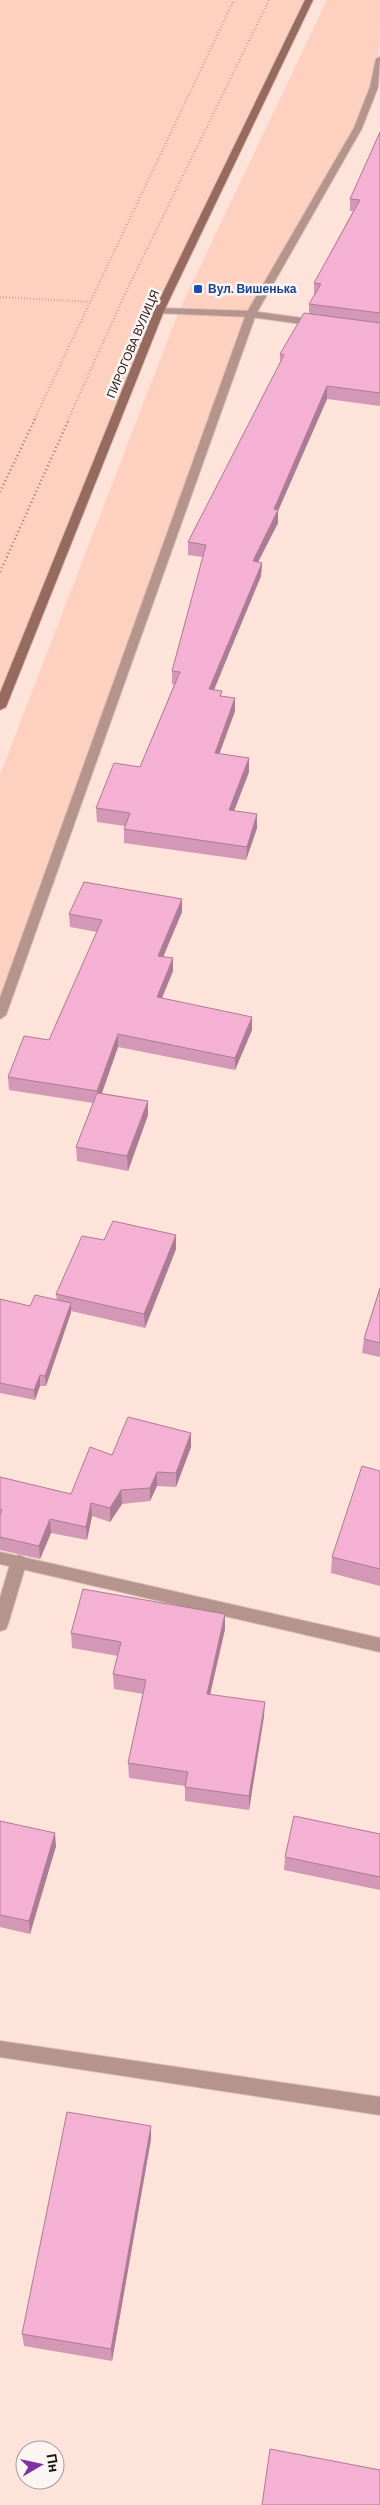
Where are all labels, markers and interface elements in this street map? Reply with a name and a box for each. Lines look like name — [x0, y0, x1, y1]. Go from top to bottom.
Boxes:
place label: Вул. Вишенька — [208, 281, 297, 296]
marker: Вул. Вишенька — [192, 283, 204, 295]
street label: ПИРОГОВА ВУЛИЦЯ — [103, 287, 162, 400]
north arrow — [15, 2440, 65, 2490]
text: Пн — [43, 2452, 63, 2473]

